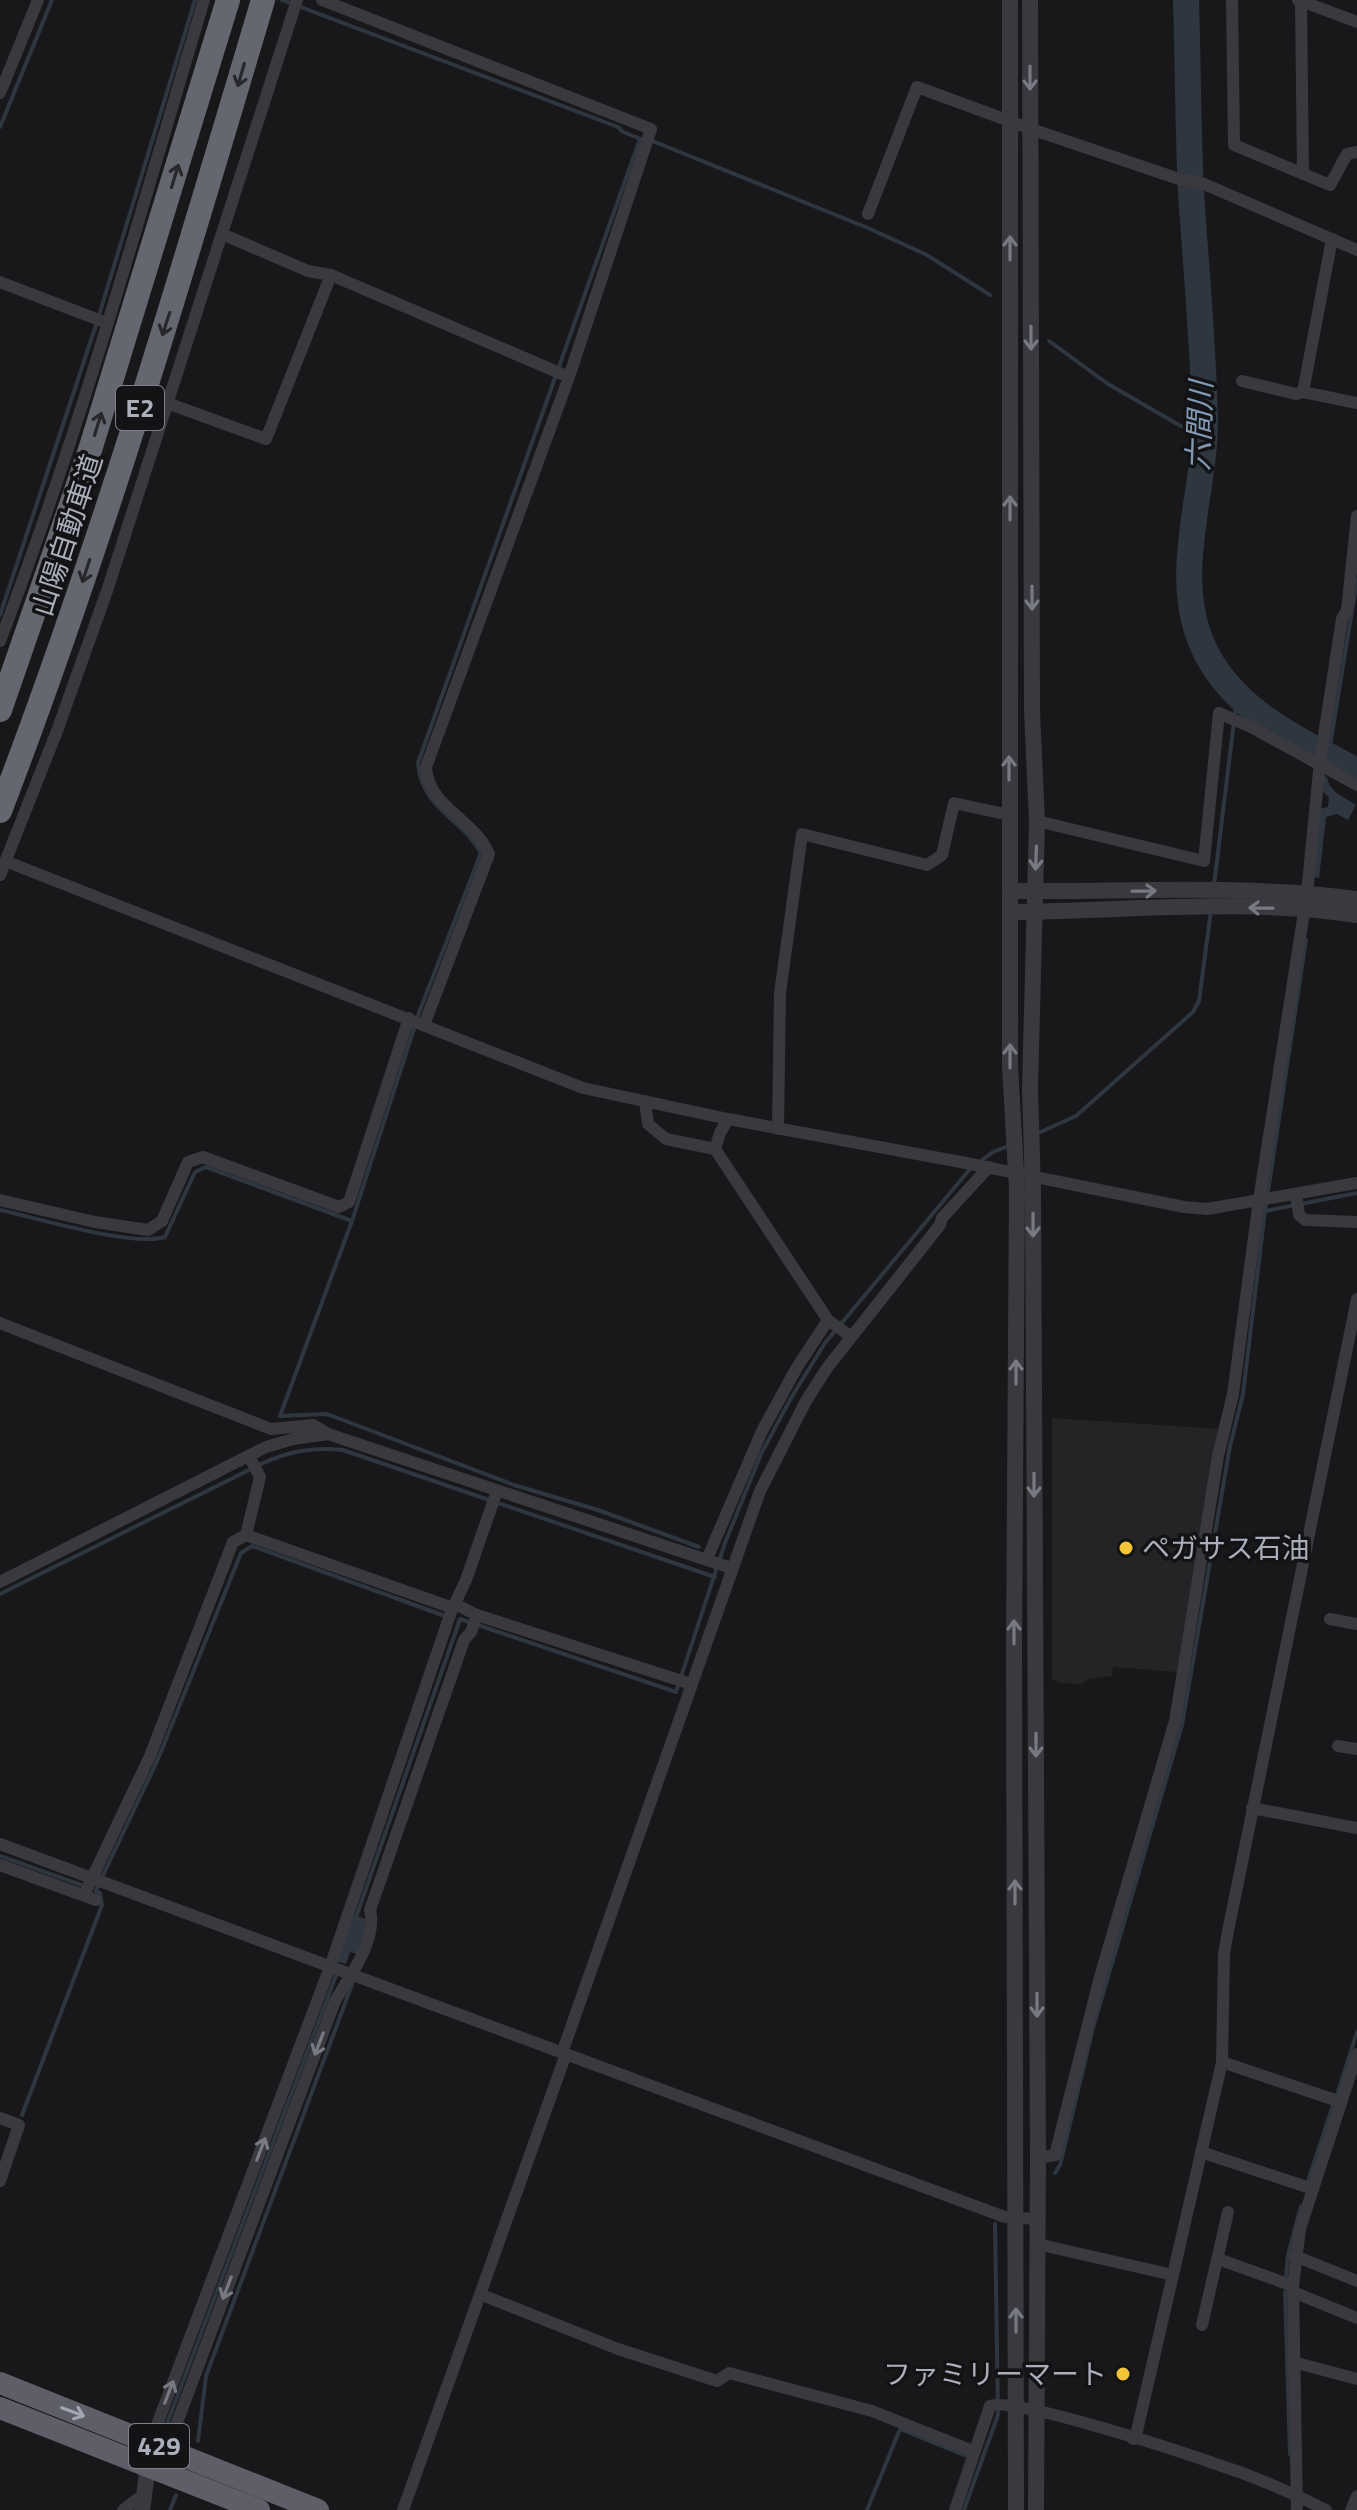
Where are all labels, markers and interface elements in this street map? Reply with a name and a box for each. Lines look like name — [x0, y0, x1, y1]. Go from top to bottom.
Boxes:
one-way arrow — [233, 61, 248, 87]
one-way arrow — [1023, 64, 1038, 91]
one-way arrow — [168, 163, 183, 189]
one-way arrow — [1002, 235, 1018, 262]
one-way arrow — [158, 311, 173, 336]
one-way arrow — [1023, 324, 1039, 351]
water label: 六間川 — [1174, 377, 1224, 472]
road number: E2 — [116, 386, 164, 430]
one-way arrow — [92, 412, 107, 437]
street label: 山陽自動車道 — [20, 448, 113, 621]
one-way arrow — [1002, 495, 1018, 522]
one-way arrow — [78, 558, 93, 583]
one-way arrow — [1024, 584, 1040, 611]
one-way arrow — [1001, 755, 1017, 782]
one-way arrow — [1028, 844, 1043, 871]
one-way arrow — [1130, 883, 1157, 899]
one-way arrow — [1248, 900, 1275, 916]
one-way arrow — [1002, 1043, 1018, 1070]
one-way arrow — [1025, 1211, 1041, 1238]
one-way arrow — [1008, 1359, 1023, 1386]
one-way arrow — [1027, 1471, 1042, 1498]
place label: ペガサス石油 — [1142, 1526, 1309, 1569]
marker: ペガサス石油 — [1117, 1539, 1135, 1557]
one-way arrow — [1006, 1619, 1022, 1646]
one-way arrow — [1028, 1731, 1044, 1758]
one-way arrow — [1007, 1879, 1023, 1906]
one-way arrow — [1029, 1991, 1045, 2018]
one-way arrow — [311, 2032, 325, 2056]
one-way arrow — [255, 2137, 269, 2162]
one-way arrow — [219, 2275, 233, 2300]
one-way arrow — [1008, 2307, 1024, 2334]
place label: ファミリーマート — [883, 2352, 1107, 2395]
marker: ファミリーマート — [1114, 2365, 1132, 2383]
one-way arrow — [163, 2380, 177, 2405]
one-way arrow — [60, 2406, 85, 2420]
road number: 429 — [129, 2424, 189, 2468]

